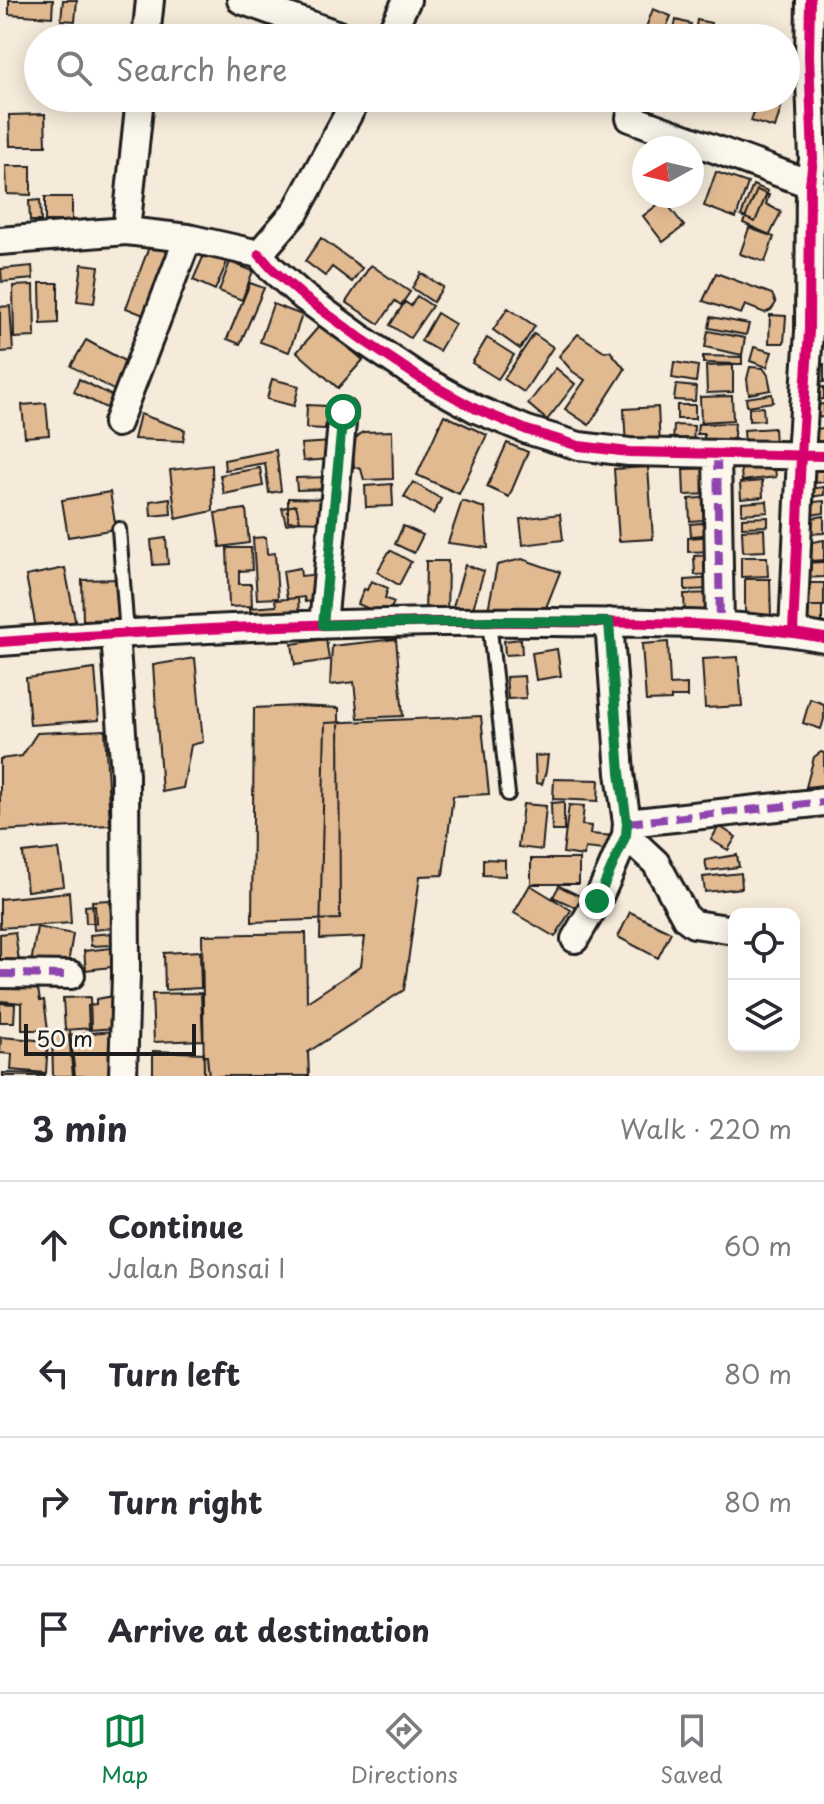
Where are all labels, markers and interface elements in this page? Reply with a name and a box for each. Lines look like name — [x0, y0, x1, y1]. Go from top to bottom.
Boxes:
search box — [24, 24, 800, 112]
icon: search — [52, 46, 96, 90]
text: Search here — [116, 46, 288, 91]
north arrow — [632, 136, 704, 208]
route start — [325, 394, 361, 430]
route end — [579, 883, 615, 919]
map controls — [728, 908, 800, 1052]
button: locate — [728, 908, 800, 980]
button: layers — [728, 980, 800, 1052]
scale bar — [24, 1020, 196, 1056]
text: 50 m — [36, 1021, 93, 1054]
text: 3 min — [32, 1102, 128, 1154]
text: Walk · 220 m — [620, 1109, 792, 1148]
text: Continue — [108, 1203, 243, 1248]
icon: ahead — [32, 1223, 76, 1267]
text: 60 m — [724, 1226, 792, 1265]
text: Jalan Bonsai I — [108, 1248, 286, 1287]
icon: left — [32, 1351, 76, 1395]
text: Turn left — [108, 1351, 240, 1396]
text: 80 m — [724, 1354, 792, 1393]
icon: right — [32, 1479, 76, 1523]
text: Turn right — [108, 1479, 263, 1524]
text: 80 m — [724, 1482, 792, 1521]
icon: arrive — [32, 1607, 76, 1651]
text: Arrive at destination — [108, 1607, 430, 1652]
tab: Map — [101, 1709, 148, 1790]
tab: Directions — [351, 1709, 458, 1790]
tab: Saved — [660, 1709, 723, 1790]

